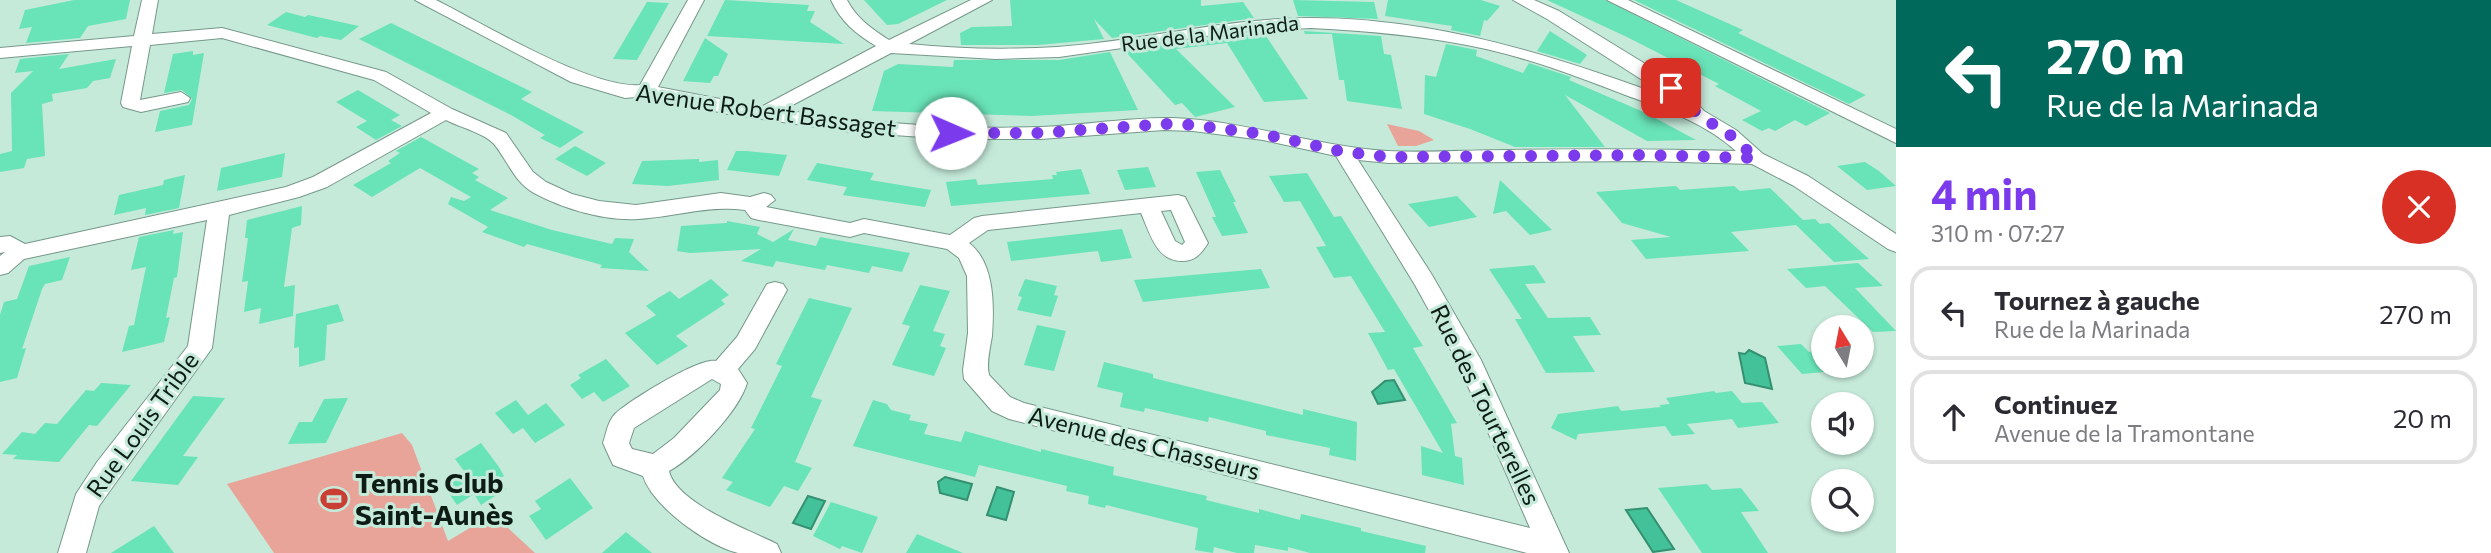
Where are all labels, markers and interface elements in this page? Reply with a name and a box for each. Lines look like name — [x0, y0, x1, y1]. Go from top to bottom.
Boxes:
street label: Rue de la Marinada — [1119, 9, 1300, 56]
text: 270 m — [2046, 24, 2185, 84]
icon: left — [1931, 28, 2022, 119]
pin — [1641, 58, 1701, 118]
icon: arrive — [1652, 69, 1690, 107]
street label: Avenue Robert Bassaget — [634, 77, 898, 142]
text: Rue de la Marinada — [2046, 84, 2319, 124]
position arrow — [914, 96, 988, 170]
text: 4 min — [1931, 167, 2037, 219]
button: close — [2382, 170, 2456, 244]
text: 310 m · 07:27 — [1931, 219, 2065, 247]
text: Tournez à gauche — [1994, 284, 2200, 315]
icon: left — [1935, 294, 1973, 332]
text: 270 m — [2379, 298, 2452, 329]
street label: Rue des Tourterelles — [1425, 299, 1547, 509]
north arrow — [1811, 315, 1874, 378]
map controls — [1811, 315, 1874, 532]
text: Rue de la Marinada — [1994, 315, 2190, 343]
street label: Rue Louis Trible — [80, 346, 204, 502]
text: Continuez — [1994, 388, 2118, 419]
button: sound — [1811, 392, 1874, 455]
icon: ahead — [1935, 398, 1973, 436]
street label: Avenue des Chasseurs — [1026, 400, 1263, 485]
text: 20 m — [2393, 402, 2452, 433]
text: Avenue de la Tramontane — [1994, 419, 2255, 447]
place label: Tennis Club Saint-Aunès — [355, 465, 514, 531]
button: search — [1811, 469, 1874, 532]
sports icon: Tennis Club Saint-Aunès — [319, 484, 349, 514]

